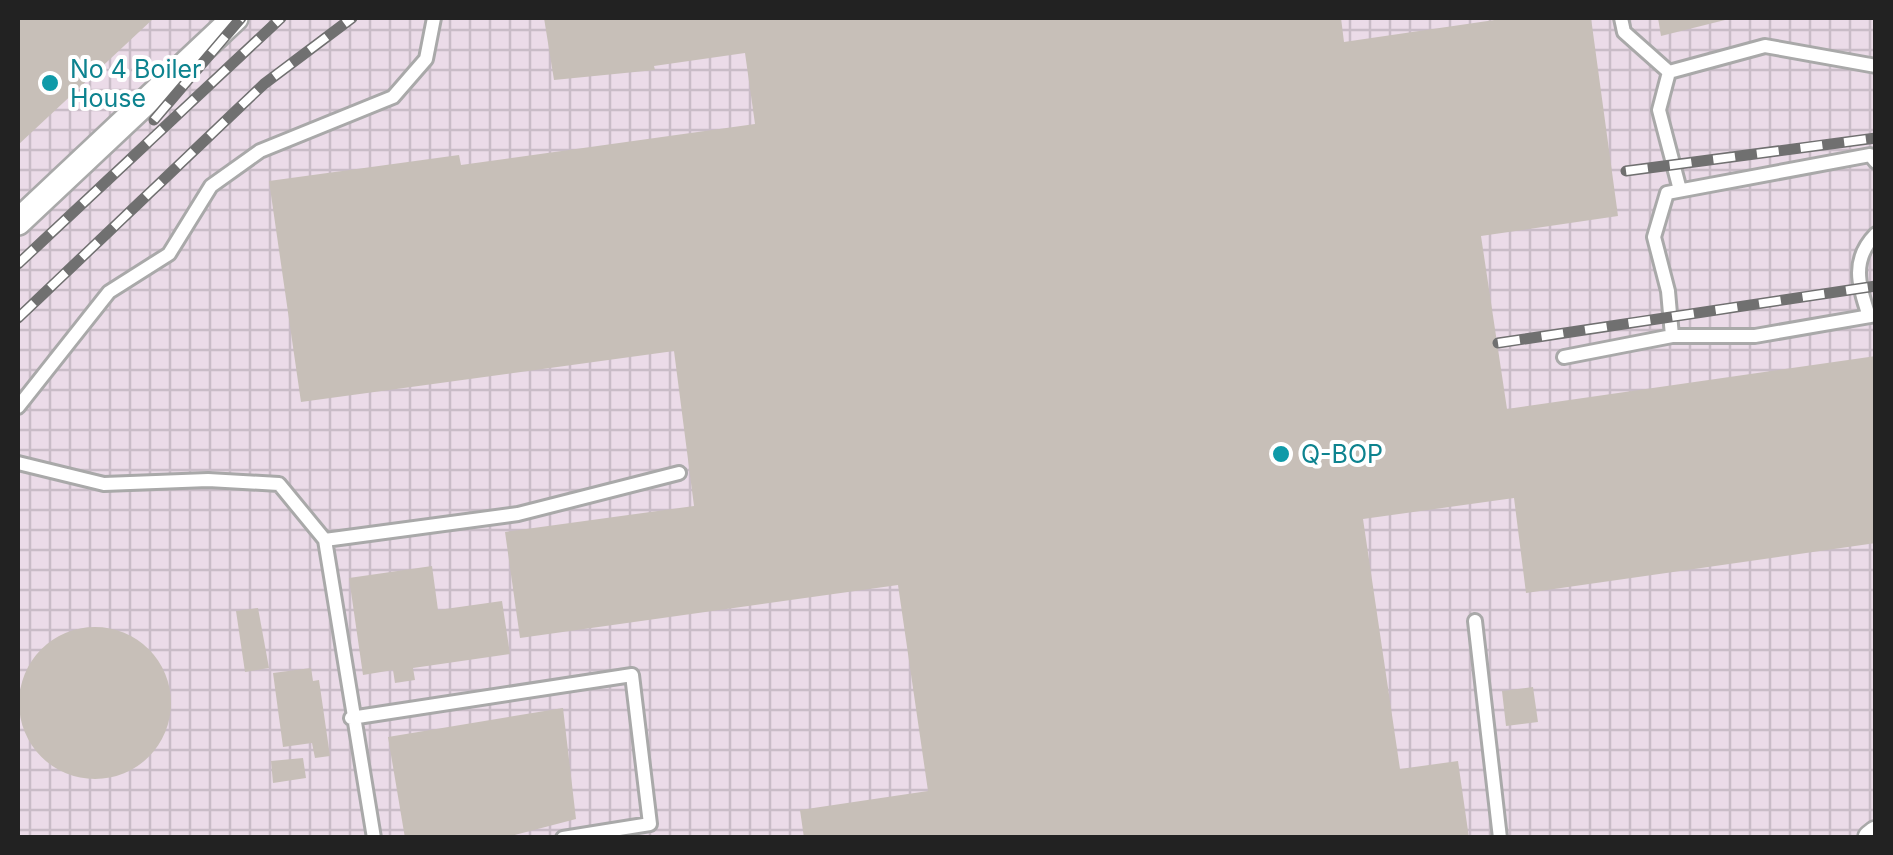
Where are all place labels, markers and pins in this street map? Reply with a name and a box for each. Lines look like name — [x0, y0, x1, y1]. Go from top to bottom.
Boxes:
place label: No 4 Boiler House — [70, 54, 201, 113]
marker: No 4 Boiler House — [39, 72, 61, 94]
place label: Q-BOP — [1301, 439, 1383, 469]
marker: Q-BOP — [1270, 443, 1292, 465]

